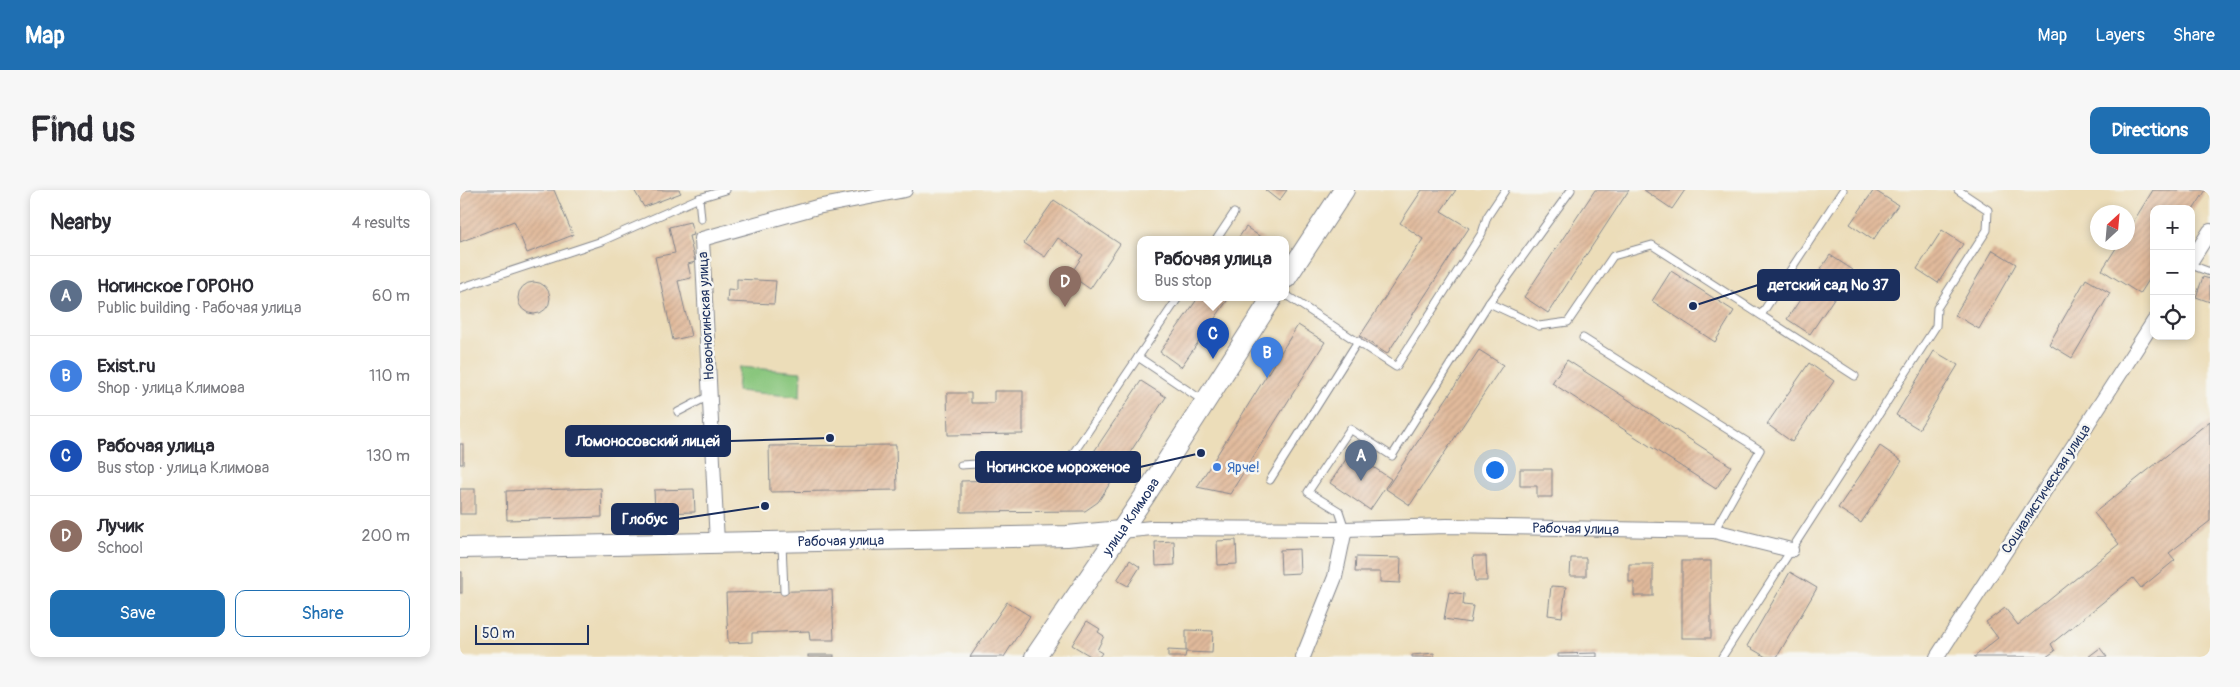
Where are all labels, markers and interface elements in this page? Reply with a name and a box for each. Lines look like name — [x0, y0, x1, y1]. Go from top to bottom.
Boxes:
text: Map — [25, 21, 65, 50]
text: Map — [2038, 24, 2067, 47]
text: Layers — [2095, 24, 2145, 47]
text: Share — [2173, 24, 2215, 47]
button: Directions — [2090, 107, 2210, 154]
text: Find us — [30, 108, 135, 152]
north arrow — [2090, 205, 2135, 250]
map controls — [2150, 205, 2195, 340]
button: + — [2150, 205, 2195, 250]
text: Nearby — [50, 209, 111, 236]
text: 4 results — [352, 213, 410, 233]
popup — [1137, 236, 1289, 301]
text: Рабочая улица — [1154, 247, 1272, 271]
button: − — [2150, 250, 2195, 295]
street label: Новоногинская улица — [694, 251, 718, 381]
pin: D — [1049, 266, 1081, 307]
callout: детский сад № 37 — [1758, 270, 1899, 300]
text: Bus stop — [1154, 271, 1212, 291]
text: Ногинское ГОРОНО — [97, 274, 254, 298]
text: детский сад № 37 — [1766, 276, 1889, 295]
text: A — [61, 286, 71, 306]
text: 60 m — [372, 286, 410, 306]
button: locate — [2150, 295, 2195, 340]
text: Public building · Рабочая улица — [97, 298, 301, 318]
pin: C — [1197, 318, 1229, 359]
pin: B — [1251, 337, 1283, 378]
text: Exist.ru — [97, 354, 155, 378]
text: B — [61, 366, 71, 386]
text: 110 m — [369, 366, 410, 386]
text: Shop · улица Климова — [97, 378, 245, 398]
street label: Социалистическая улица — [1998, 421, 2094, 557]
callout: Ломоносовский лицей — [566, 426, 730, 456]
text: Ломоносовский лицей — [575, 432, 720, 451]
text: Рабочая улица — [97, 434, 215, 458]
pin: A — [1345, 440, 1377, 481]
text: C — [61, 446, 71, 466]
text: 130 m — [366, 446, 410, 466]
callout: Ногинское мороженое — [976, 452, 1140, 482]
your location — [1482, 457, 1508, 483]
text: Bus stop · улица Климова — [97, 458, 269, 478]
text: Ногинское мороженое — [986, 458, 1131, 477]
place label: Ярче! — [1227, 459, 1260, 476]
marker: Ярче! — [1211, 461, 1223, 473]
street label: улица Климова — [1098, 474, 1163, 559]
callout: Глобус — [612, 504, 678, 534]
text: Глобус — [622, 510, 668, 529]
text: Лучик — [97, 514, 144, 538]
street label: Рабочая улица — [1532, 519, 1619, 538]
text: D — [61, 526, 71, 546]
text: 200 m — [362, 526, 410, 546]
street label: Рабочая улица — [797, 531, 884, 550]
text: School — [97, 538, 143, 558]
button: Save — [50, 590, 225, 637]
button: Share — [235, 590, 410, 637]
scale bar — [475, 622, 589, 645]
text: 50 m — [482, 625, 515, 642]

